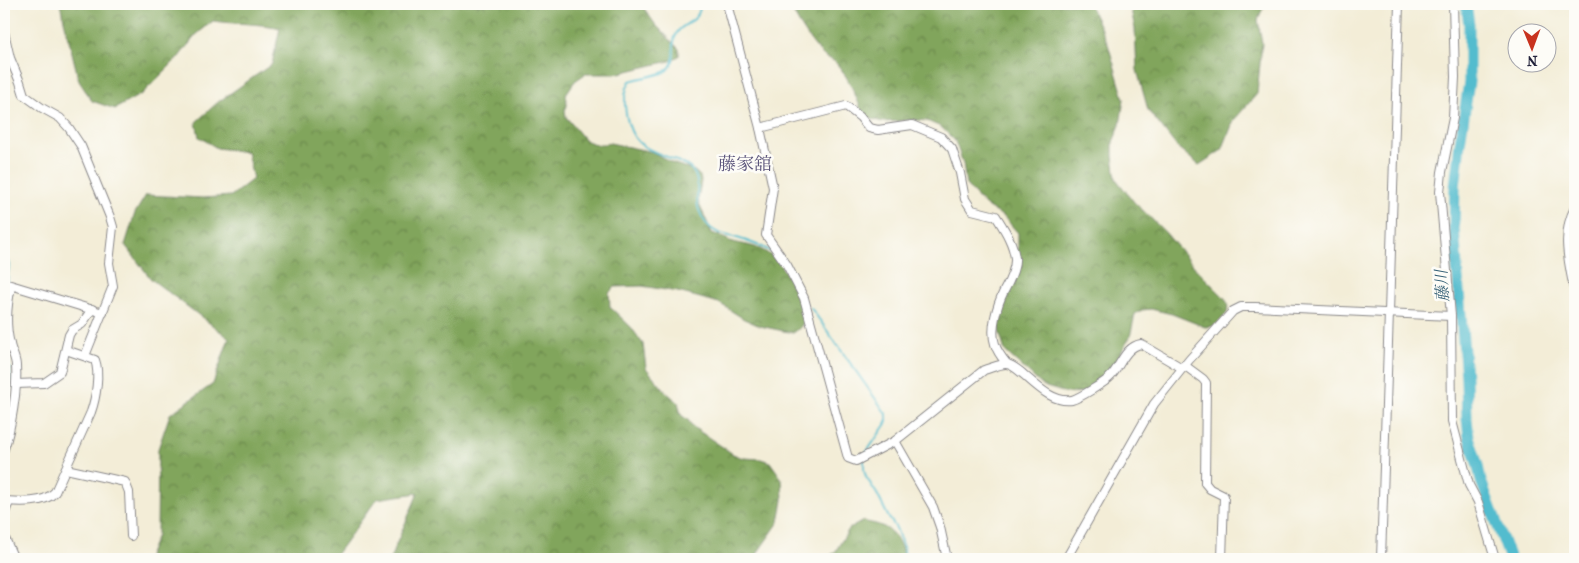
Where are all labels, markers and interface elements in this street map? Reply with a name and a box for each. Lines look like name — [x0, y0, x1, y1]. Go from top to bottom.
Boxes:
north arrow — [1506, 22, 1556, 72]
text: N — [1526, 52, 1538, 69]
district label: 藤家舘 — [718, 154, 772, 175]
water label: 藤川 — [1431, 267, 1453, 303]

